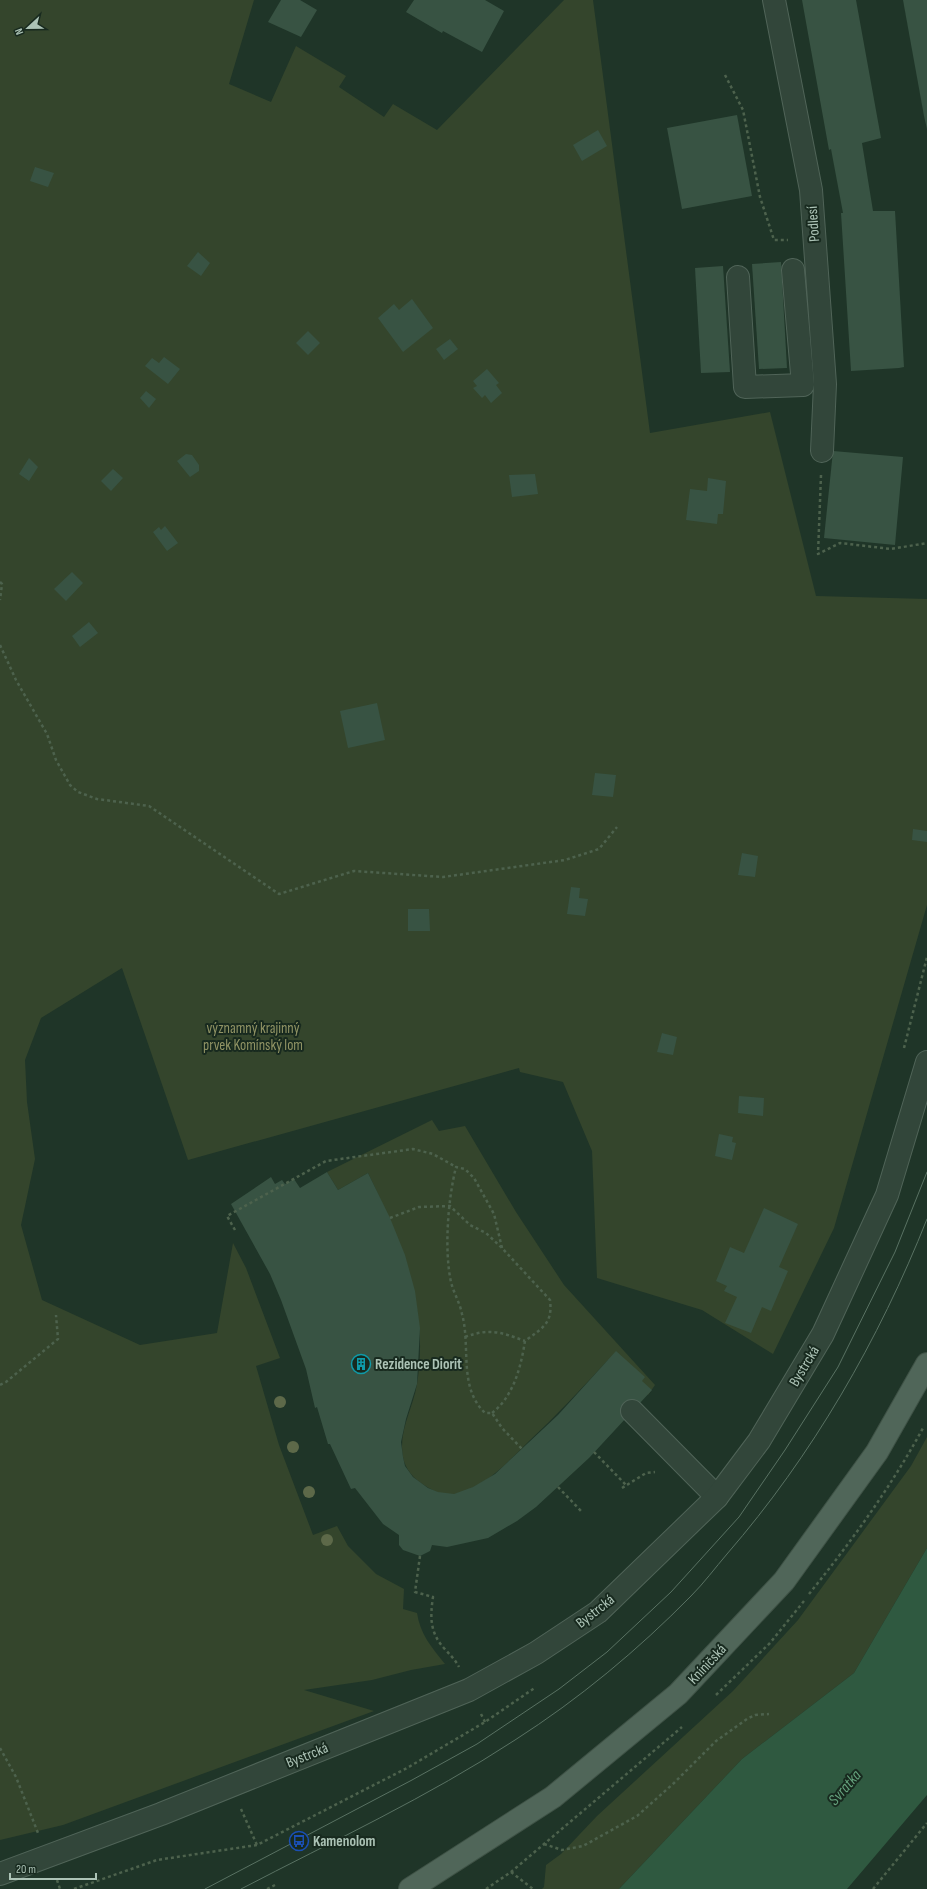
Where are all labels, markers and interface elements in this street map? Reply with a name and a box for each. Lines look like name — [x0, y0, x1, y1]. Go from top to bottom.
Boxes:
north arrow — [8, 8, 48, 48]
text: N — [12, 26, 26, 37]
street label: Podlesí — [803, 205, 824, 242]
park label: významný krajinný prvek Komínský lom — [203, 1019, 303, 1055]
street label: Bystrcká — [785, 1342, 824, 1390]
building icon: Rezidence Diorit — [350, 1353, 372, 1375]
place label: Rezidence Diorit — [375, 1355, 462, 1374]
street label: Bystrcká — [572, 1590, 619, 1632]
street label: Kníničská — [684, 1640, 731, 1688]
street label: Bystrcká — [283, 1738, 331, 1772]
water label: Svratka — [825, 1766, 866, 1809]
bus stop icon: Kamenolom — [288, 1830, 310, 1852]
place label: Kamenolom — [313, 1832, 376, 1851]
scale bar — [10, 1855, 96, 1881]
text: 20 m — [16, 1862, 36, 1877]

